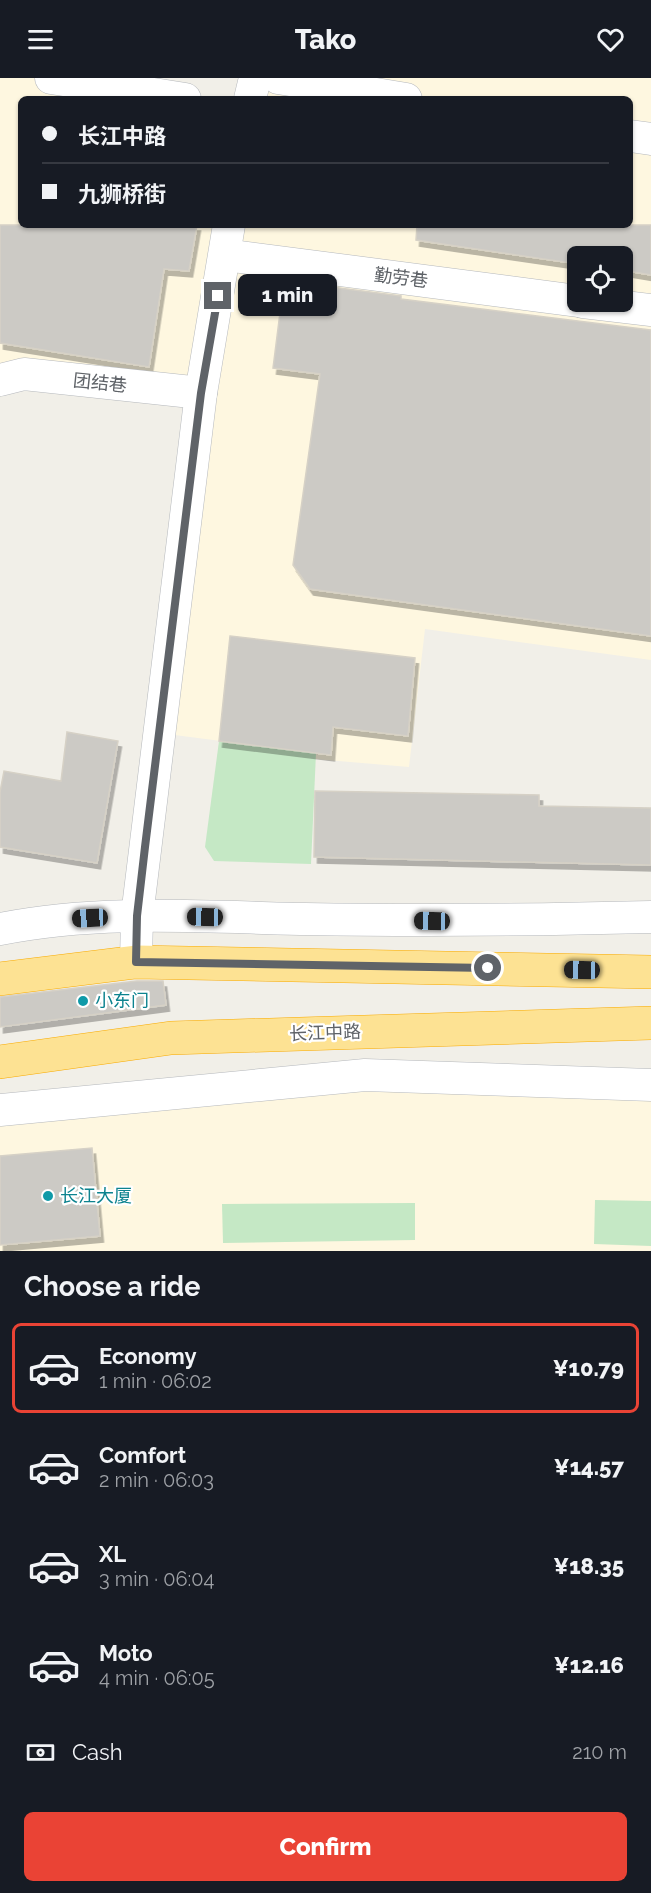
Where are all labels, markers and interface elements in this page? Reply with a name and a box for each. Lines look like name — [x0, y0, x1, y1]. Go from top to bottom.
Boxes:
icon: menu — [24, 23, 57, 56]
icon: heart — [594, 23, 627, 56]
text: Tako — [295, 24, 356, 55]
text: 长江中路 — [78, 123, 166, 149]
text: 九狮桥街 — [78, 181, 166, 207]
map controls — [567, 246, 633, 312]
button: locate — [567, 246, 633, 312]
street label: 勤劳巷 — [373, 264, 429, 291]
callout: 1 min — [239, 275, 338, 317]
route end — [204, 282, 231, 309]
text: 1 min — [262, 283, 313, 307]
street label: 团结巷 — [72, 369, 128, 396]
car — [72, 908, 108, 928]
car — [187, 908, 223, 926]
car — [414, 912, 450, 930]
route start — [474, 954, 501, 981]
car — [564, 961, 600, 979]
place label: 小东门 — [95, 990, 149, 1011]
marker: 小东门 — [76, 994, 90, 1008]
street label: 长江中路 — [289, 1021, 361, 1044]
place label: 长江大厦 — [60, 1185, 132, 1206]
marker: 长江大厦 — [41, 1189, 55, 1203]
text: Choose a ride — [24, 1271, 200, 1302]
icon: car — [27, 1341, 81, 1395]
text: Economy — [99, 1343, 197, 1369]
text: ¥10.79 — [553, 1355, 624, 1381]
text: 1 min · 06:02 — [99, 1369, 212, 1393]
icon: car — [27, 1440, 81, 1494]
text: Comfort — [99, 1442, 186, 1468]
text: ¥14.57 — [554, 1454, 624, 1480]
text: 2 min · 06:03 — [99, 1468, 214, 1492]
icon: car — [27, 1539, 81, 1593]
text: XL — [99, 1541, 126, 1567]
text: ¥18.35 — [553, 1553, 624, 1579]
text: 3 min · 06:04 — [99, 1567, 214, 1591]
icon: car — [27, 1638, 81, 1692]
text: Moto — [99, 1640, 153, 1666]
text: ¥12.16 — [554, 1652, 624, 1678]
text: 4 min · 06:05 — [99, 1666, 215, 1690]
icon: cash — [24, 1736, 57, 1769]
text: Cash — [72, 1739, 123, 1765]
text: 210 m — [572, 1740, 627, 1764]
button: Confirm — [24, 1812, 627, 1881]

